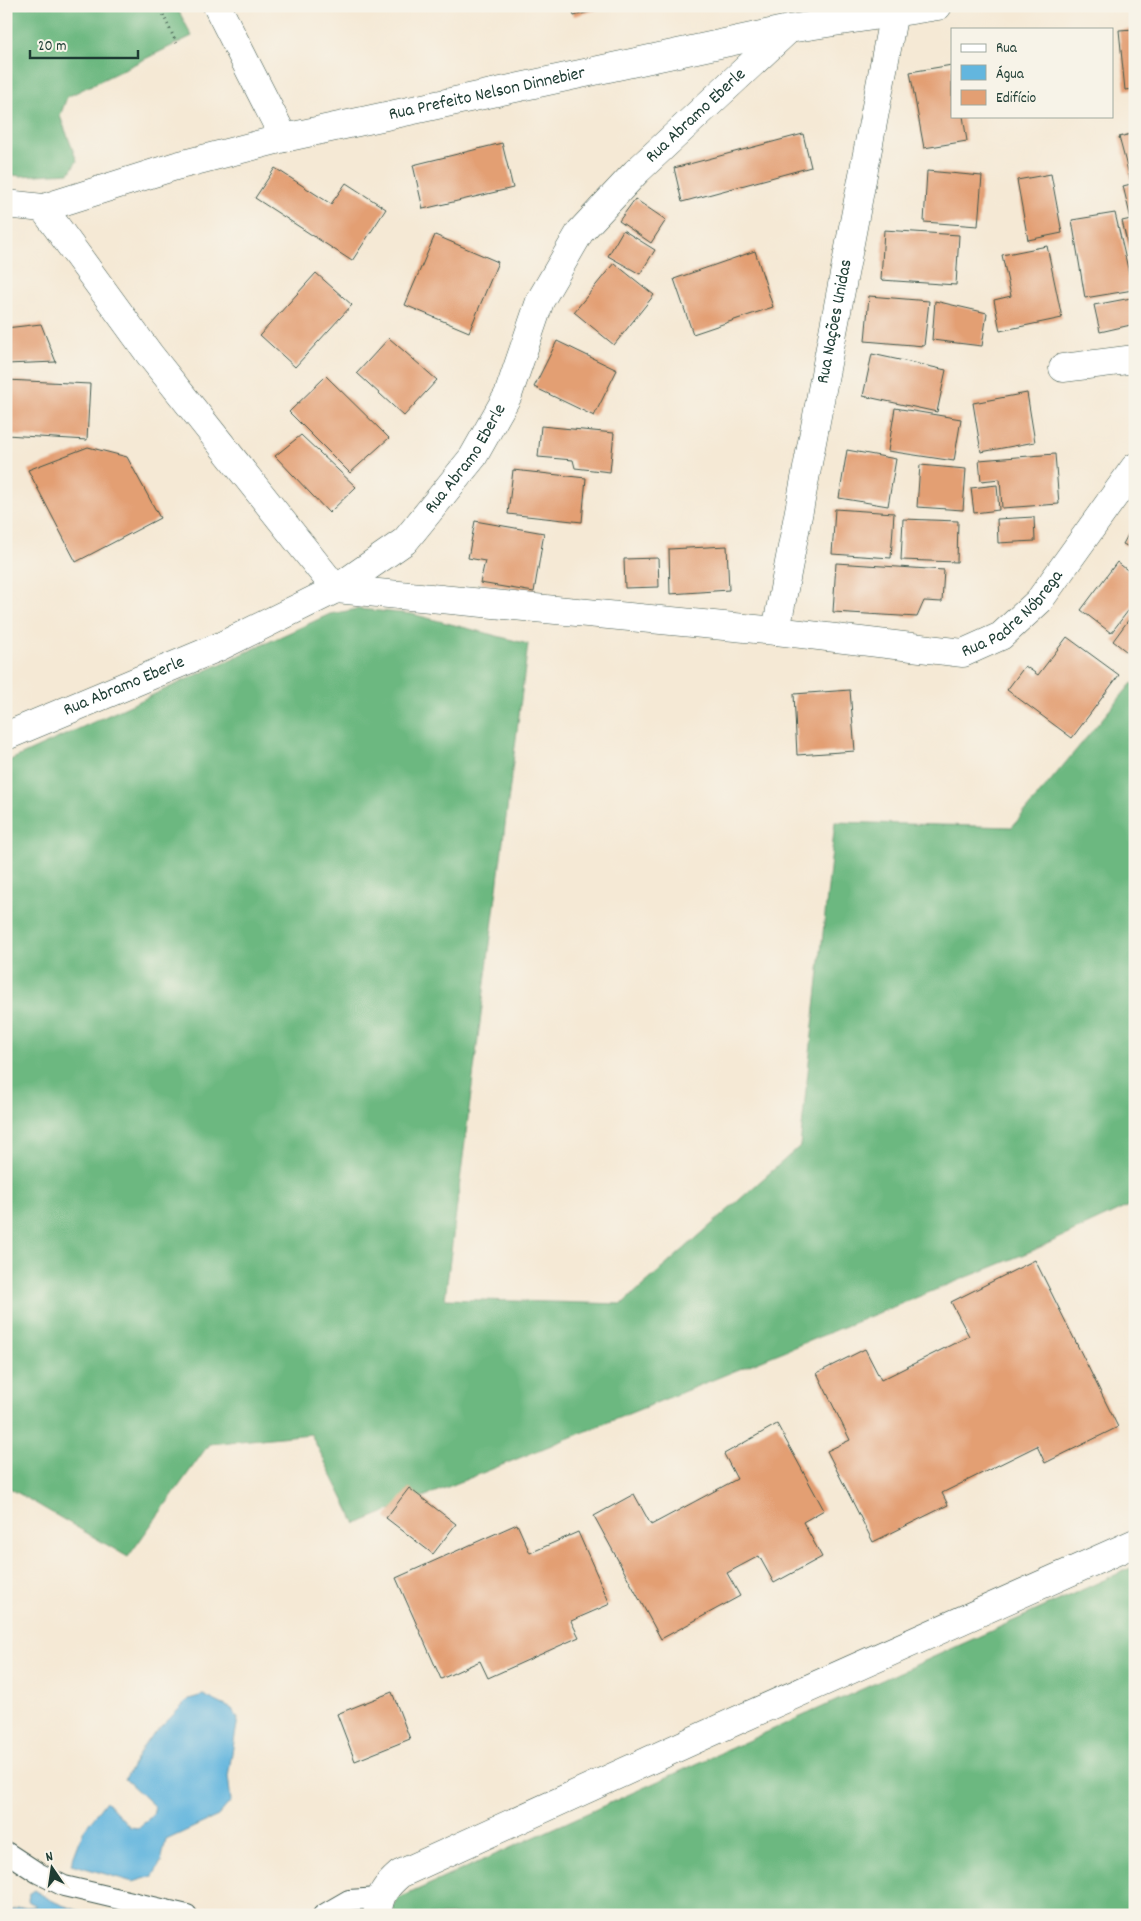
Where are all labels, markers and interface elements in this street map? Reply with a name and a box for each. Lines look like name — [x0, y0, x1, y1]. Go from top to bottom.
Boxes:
scale bar — [30, 28, 138, 60]
legend — [951, 28, 1114, 118]
text: 20 m — [38, 36, 66, 58]
text: Rua — [996, 38, 1018, 60]
street label: Rua Prefeito Nelson Dinnebier — [387, 61, 588, 128]
street label: Rua Abramo Eberle — [640, 63, 752, 169]
text: Água — [996, 64, 1025, 86]
text: Edifício — [996, 88, 1036, 110]
street label: Rua Nações Unidas — [811, 257, 859, 386]
street label: Rua Abramo Eberle — [419, 399, 513, 519]
street label: Rua Padre Nóbrega — [958, 565, 1070, 665]
street label: Rua Abramo Eberle — [60, 650, 189, 723]
north arrow — [28, 1844, 78, 1894]
text: N — [44, 1847, 55, 1868]

